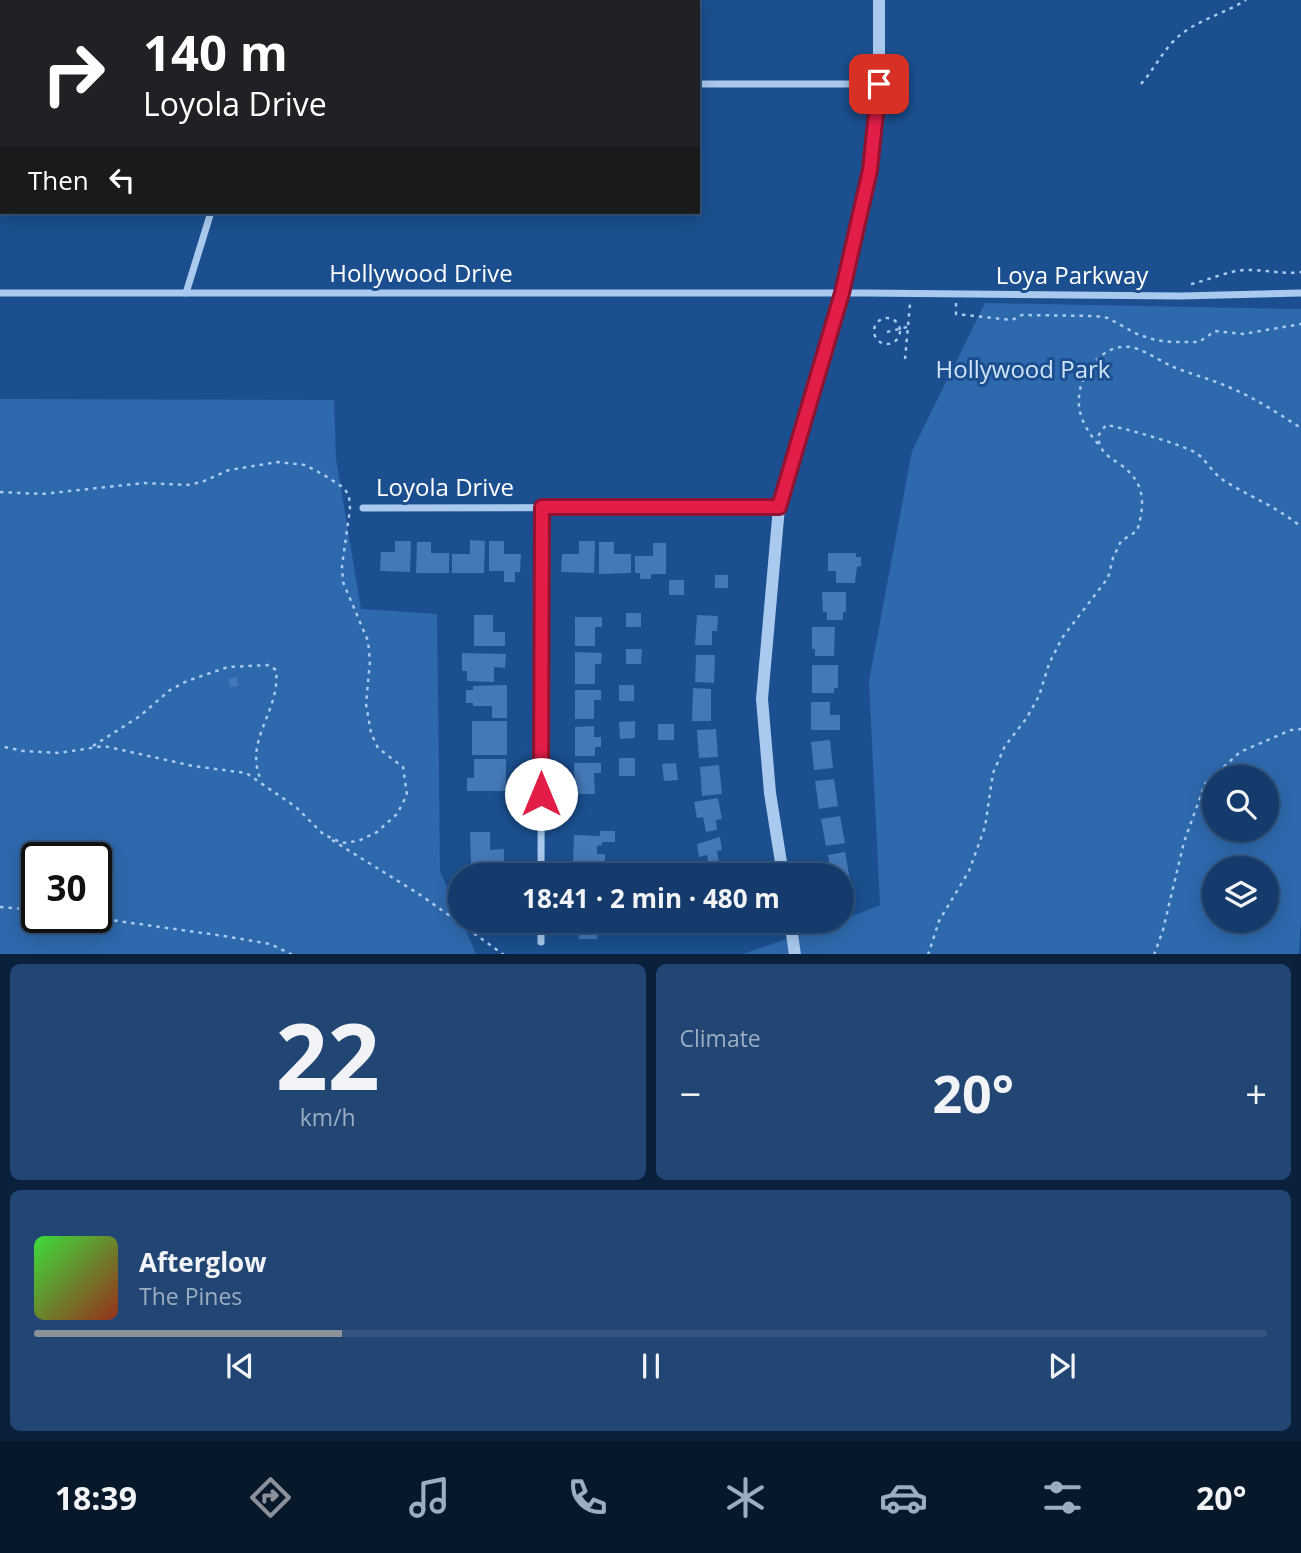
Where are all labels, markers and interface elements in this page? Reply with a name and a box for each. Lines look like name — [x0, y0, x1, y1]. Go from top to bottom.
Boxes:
text: 140 m — [143, 19, 288, 85]
icon: right — [28, 28, 119, 119]
pin — [849, 54, 909, 114]
icon: arrive — [860, 65, 898, 103]
text: Loyola Drive — [143, 82, 327, 125]
icon: left — [103, 161, 141, 199]
text: Then — [28, 162, 89, 198]
street label: Hollywood Drive — [329, 256, 513, 289]
street label: Loya Parkway — [996, 258, 1149, 291]
park label: Hollywood Park — [936, 352, 1111, 385]
street label: Loyola Drive — [376, 470, 514, 503]
position arrow — [504, 757, 578, 831]
map controls — [1202, 765, 1279, 933]
button: search — [1202, 765, 1279, 842]
speed limit sign: 30 — [21, 842, 112, 933]
button: layers — [1202, 856, 1279, 933]
text: 18:41 · 2 min · 480 m — [522, 880, 780, 916]
text: 22 — [276, 993, 380, 1117]
text: Climate — [680, 1022, 761, 1054]
text: 20° — [932, 1057, 1014, 1128]
text: − — [680, 1067, 701, 1119]
text: + — [1245, 1067, 1267, 1119]
text: km/h — [300, 1101, 356, 1133]
text: Afterglow — [139, 1244, 266, 1280]
text: The Pines — [139, 1280, 242, 1312]
icon: previous — [221, 1347, 259, 1385]
icon: pause — [632, 1347, 670, 1385]
icon: next — [1043, 1347, 1081, 1385]
icon: directions — [246, 1473, 295, 1522]
icon: music — [405, 1473, 454, 1522]
icon: phone — [563, 1473, 612, 1522]
icon: climate — [721, 1473, 770, 1522]
icon: car — [879, 1473, 928, 1522]
icon: filters — [1038, 1473, 1087, 1522]
text: 18:39 — [55, 1476, 137, 1519]
text: 20° — [1196, 1476, 1246, 1519]

